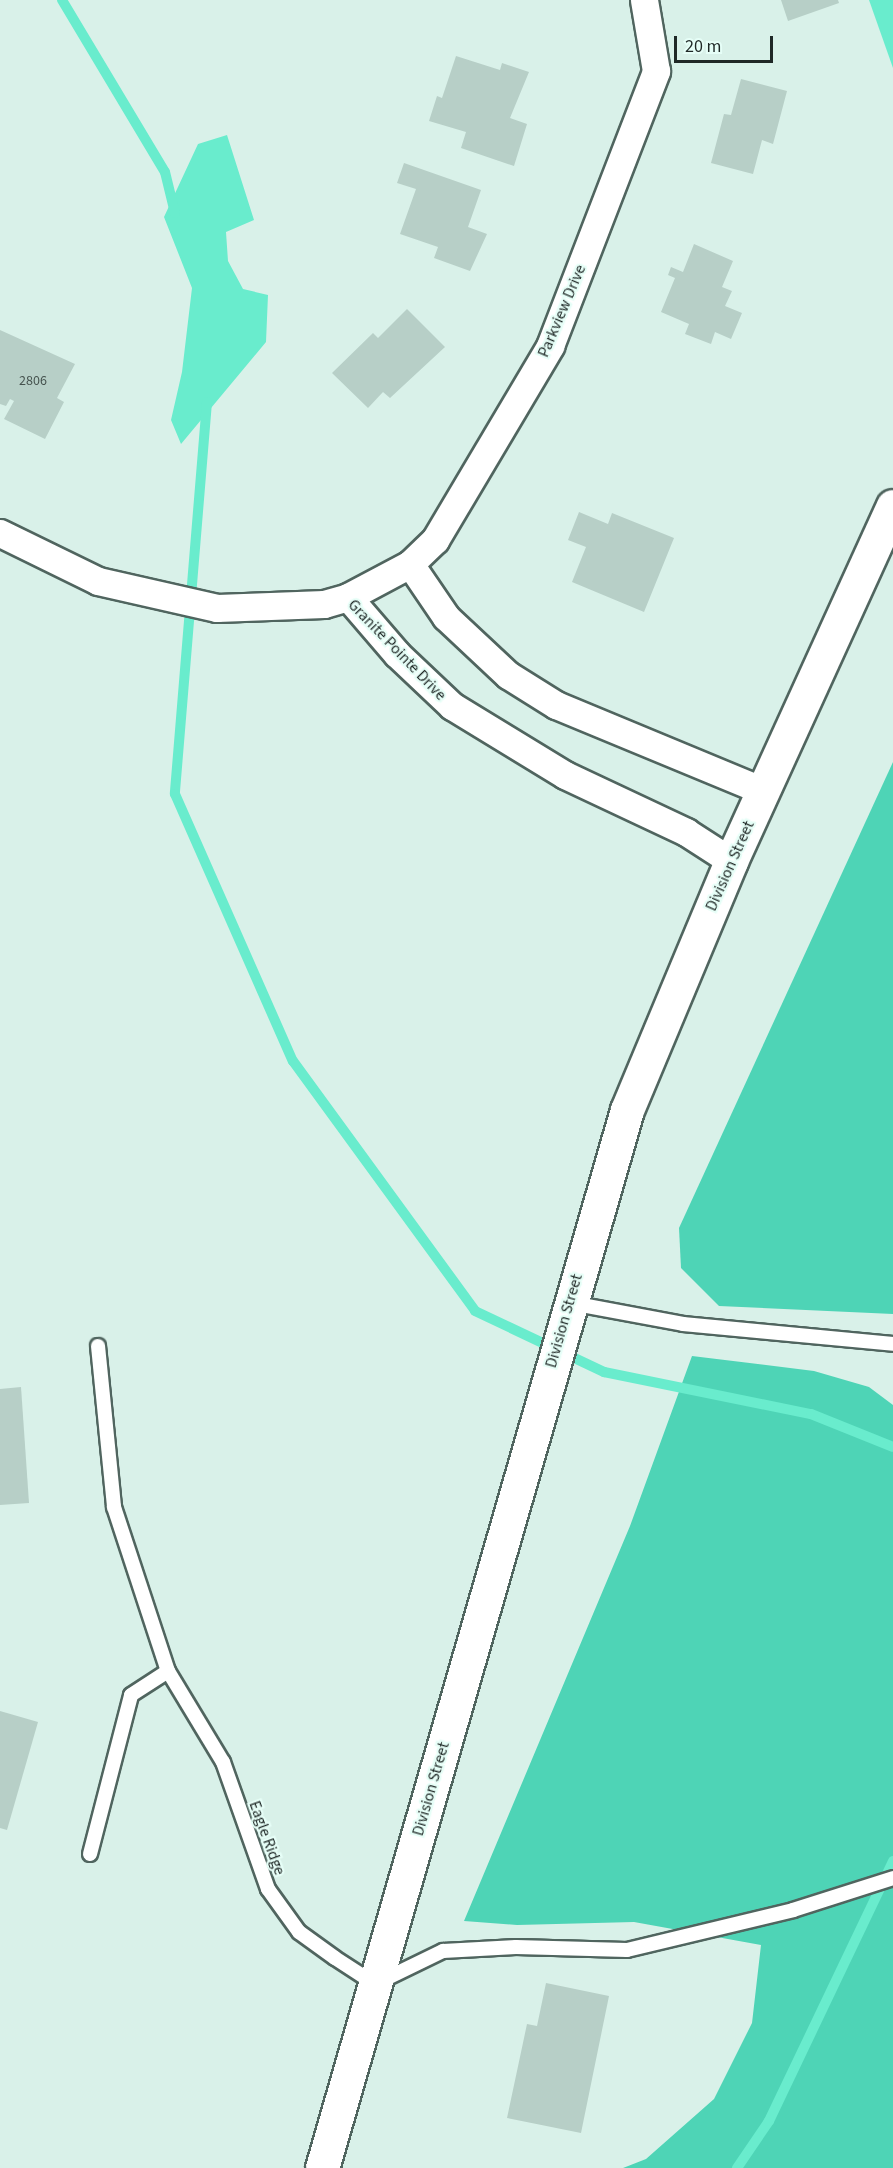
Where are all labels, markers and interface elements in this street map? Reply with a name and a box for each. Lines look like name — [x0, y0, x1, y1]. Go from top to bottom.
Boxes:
scale bar — [677, 24, 776, 62]
text: 20 m — [685, 34, 721, 59]
street label: Parkview Drive — [534, 262, 590, 360]
house number: 2806 — [19, 373, 47, 389]
street label: Granite Pointe Drive — [344, 595, 450, 705]
street label: Division Street — [702, 818, 758, 914]
street label: Division Street — [541, 1272, 587, 1370]
street label: Division Street — [408, 1740, 454, 1838]
street label: Eagle Ridge — [245, 1798, 289, 1878]

